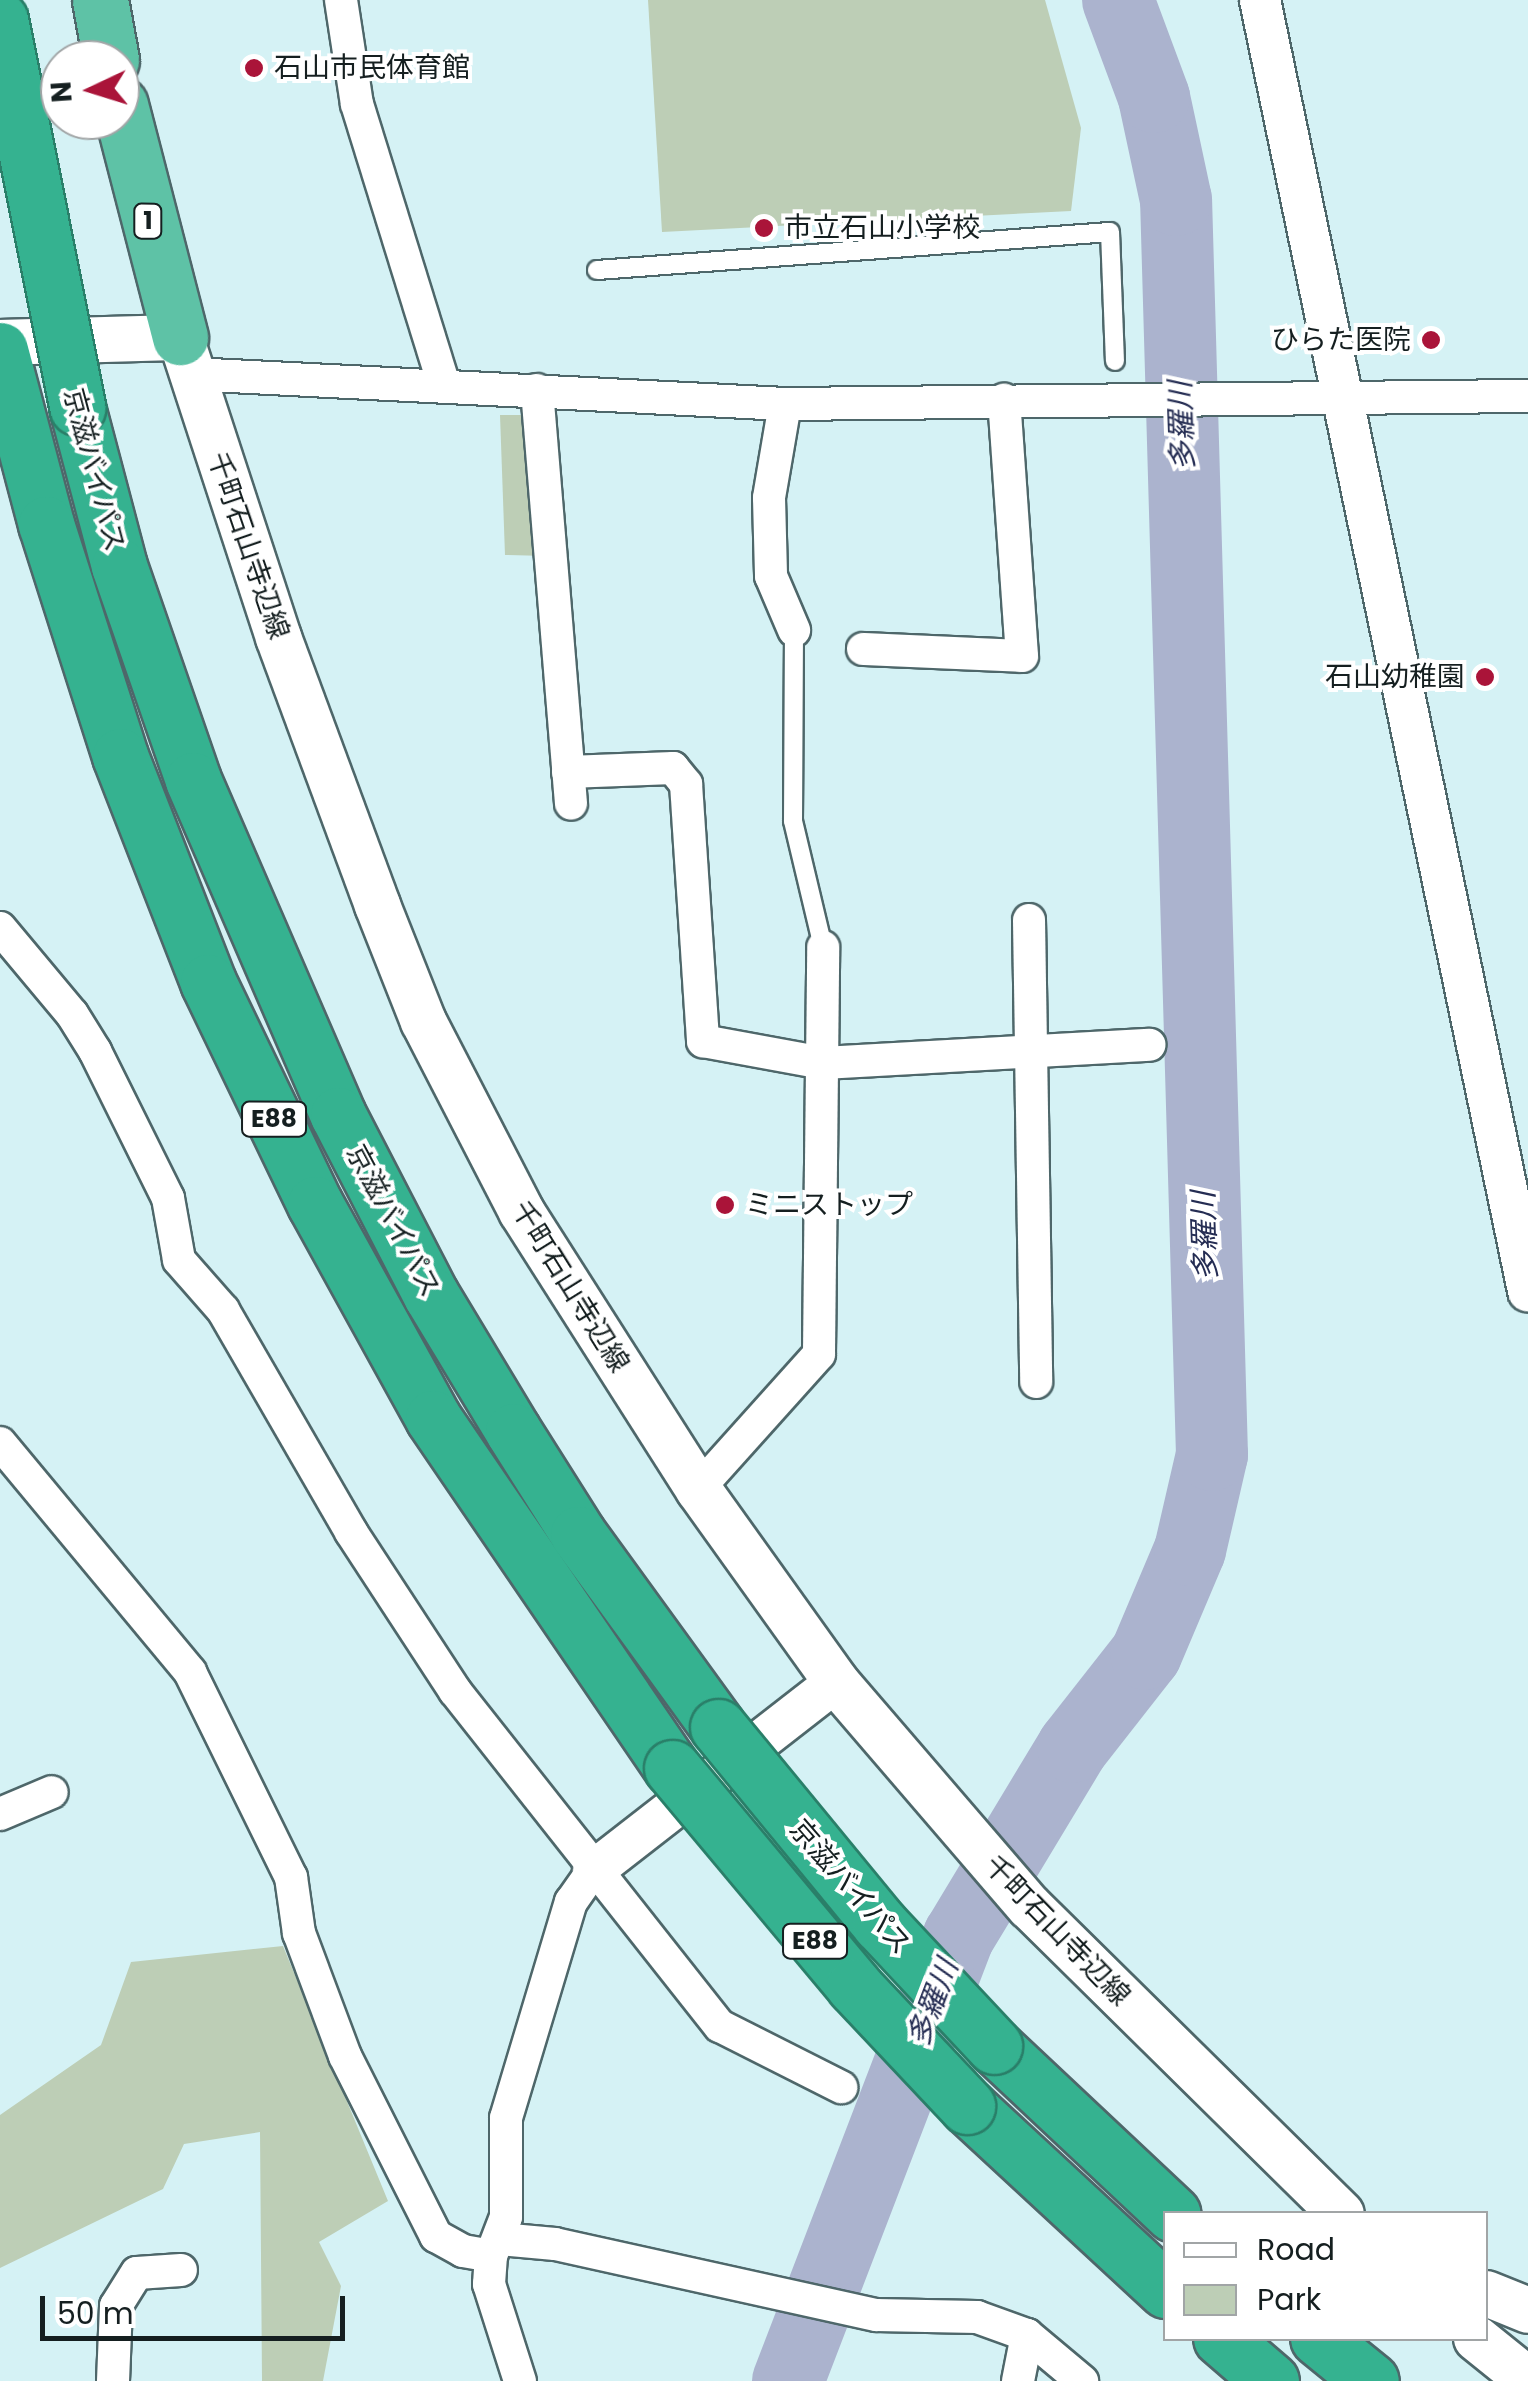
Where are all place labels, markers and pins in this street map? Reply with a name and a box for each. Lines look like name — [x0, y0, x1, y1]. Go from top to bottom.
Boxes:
place label: 石山市民体育館 — [274, 51, 470, 85]
marker: 石山市民体育館 — [243, 57, 265, 79]
place label: 市立石山小学校 — [784, 211, 980, 245]
marker: 市立石山小学校 — [753, 217, 775, 239]
place label: ひらた医院 — [1271, 323, 1411, 357]
marker: ひらた医院 — [1420, 329, 1442, 351]
place label: 石山幼稚園 — [1325, 660, 1465, 694]
marker: 石山幼稚園 — [1474, 666, 1496, 688]
place label: ミニストップ — [745, 1188, 913, 1222]
marker: ミニストップ — [714, 1194, 736, 1216]

